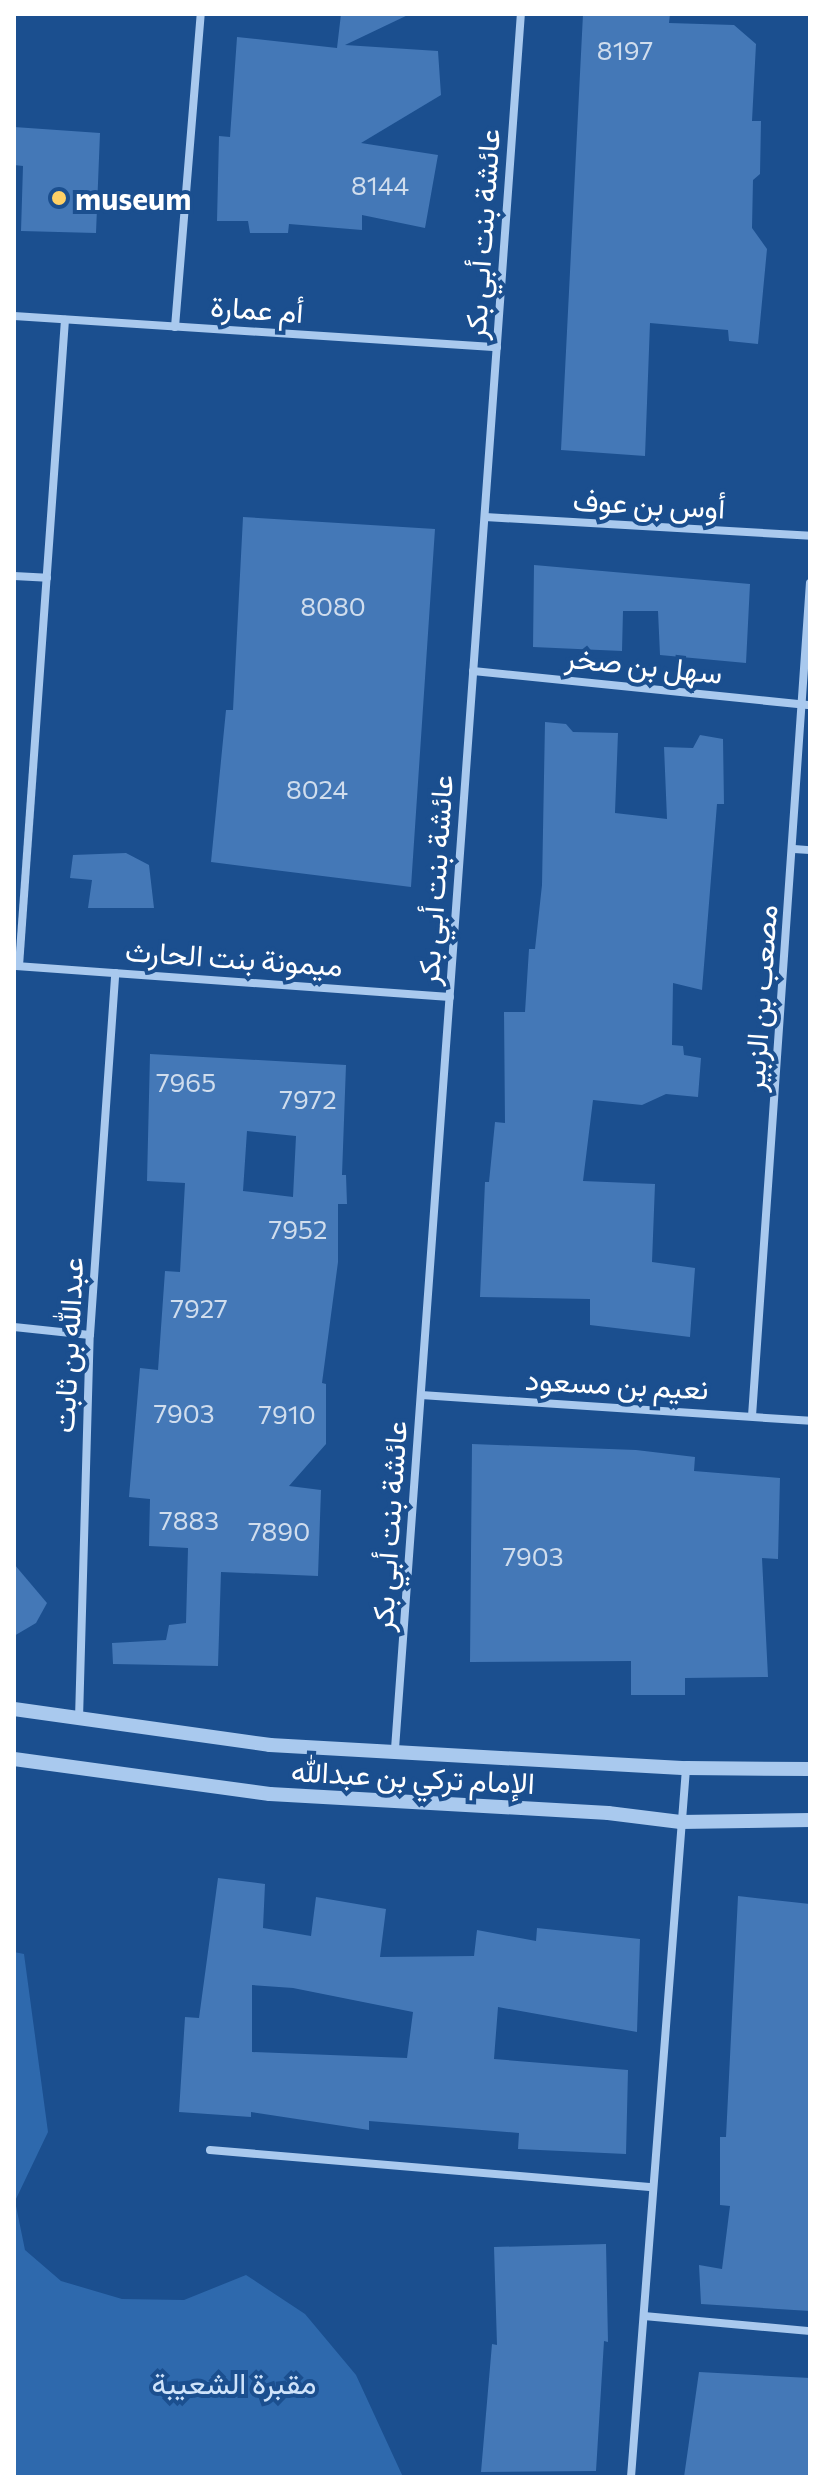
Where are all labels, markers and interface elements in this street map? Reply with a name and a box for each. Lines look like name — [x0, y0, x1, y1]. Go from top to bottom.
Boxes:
house number: 8197 — [597, 34, 653, 66]
street label: عائشة بنت أبي بكر — [456, 127, 506, 341]
house number: 8144 — [351, 169, 409, 201]
place label: museum — [75, 180, 191, 216]
marker: museum — [50, 189, 68, 207]
street label: أم عمارة — [209, 287, 305, 329]
street label: أوس بن عوف — [572, 481, 726, 525]
house number: 8080 — [300, 590, 366, 622]
street label: سهل بن صخر — [564, 638, 724, 690]
house number: 8024 — [286, 773, 348, 805]
street label: عائشة بنت أبي بكر — [409, 773, 459, 987]
street label: مصعب بن الزبير — [735, 903, 783, 1093]
street label: ميمونة بنت الحارث — [124, 931, 344, 983]
house number: 7965 — [156, 1066, 216, 1098]
house number: 7972 — [279, 1083, 337, 1115]
house number: 7952 — [269, 1213, 327, 1245]
street label: عبدالله بن ثابت — [44, 1256, 90, 1434]
house number: 7927 — [170, 1292, 228, 1324]
street label: نعيم بن مسعود — [524, 1360, 710, 1406]
house number: 7903 — [153, 1397, 215, 1429]
house number: 7910 — [258, 1398, 316, 1430]
street label: عائشة بنت أبي بكر — [363, 1419, 413, 1633]
house number: 7883 — [159, 1504, 219, 1536]
house number: 7890 — [248, 1515, 310, 1547]
house number: 7903 — [502, 1540, 564, 1572]
street label: الإمام تركي بن عبدالله — [290, 1752, 536, 1800]
park label: مقبرة الشعيبة — [151, 2364, 317, 2400]

